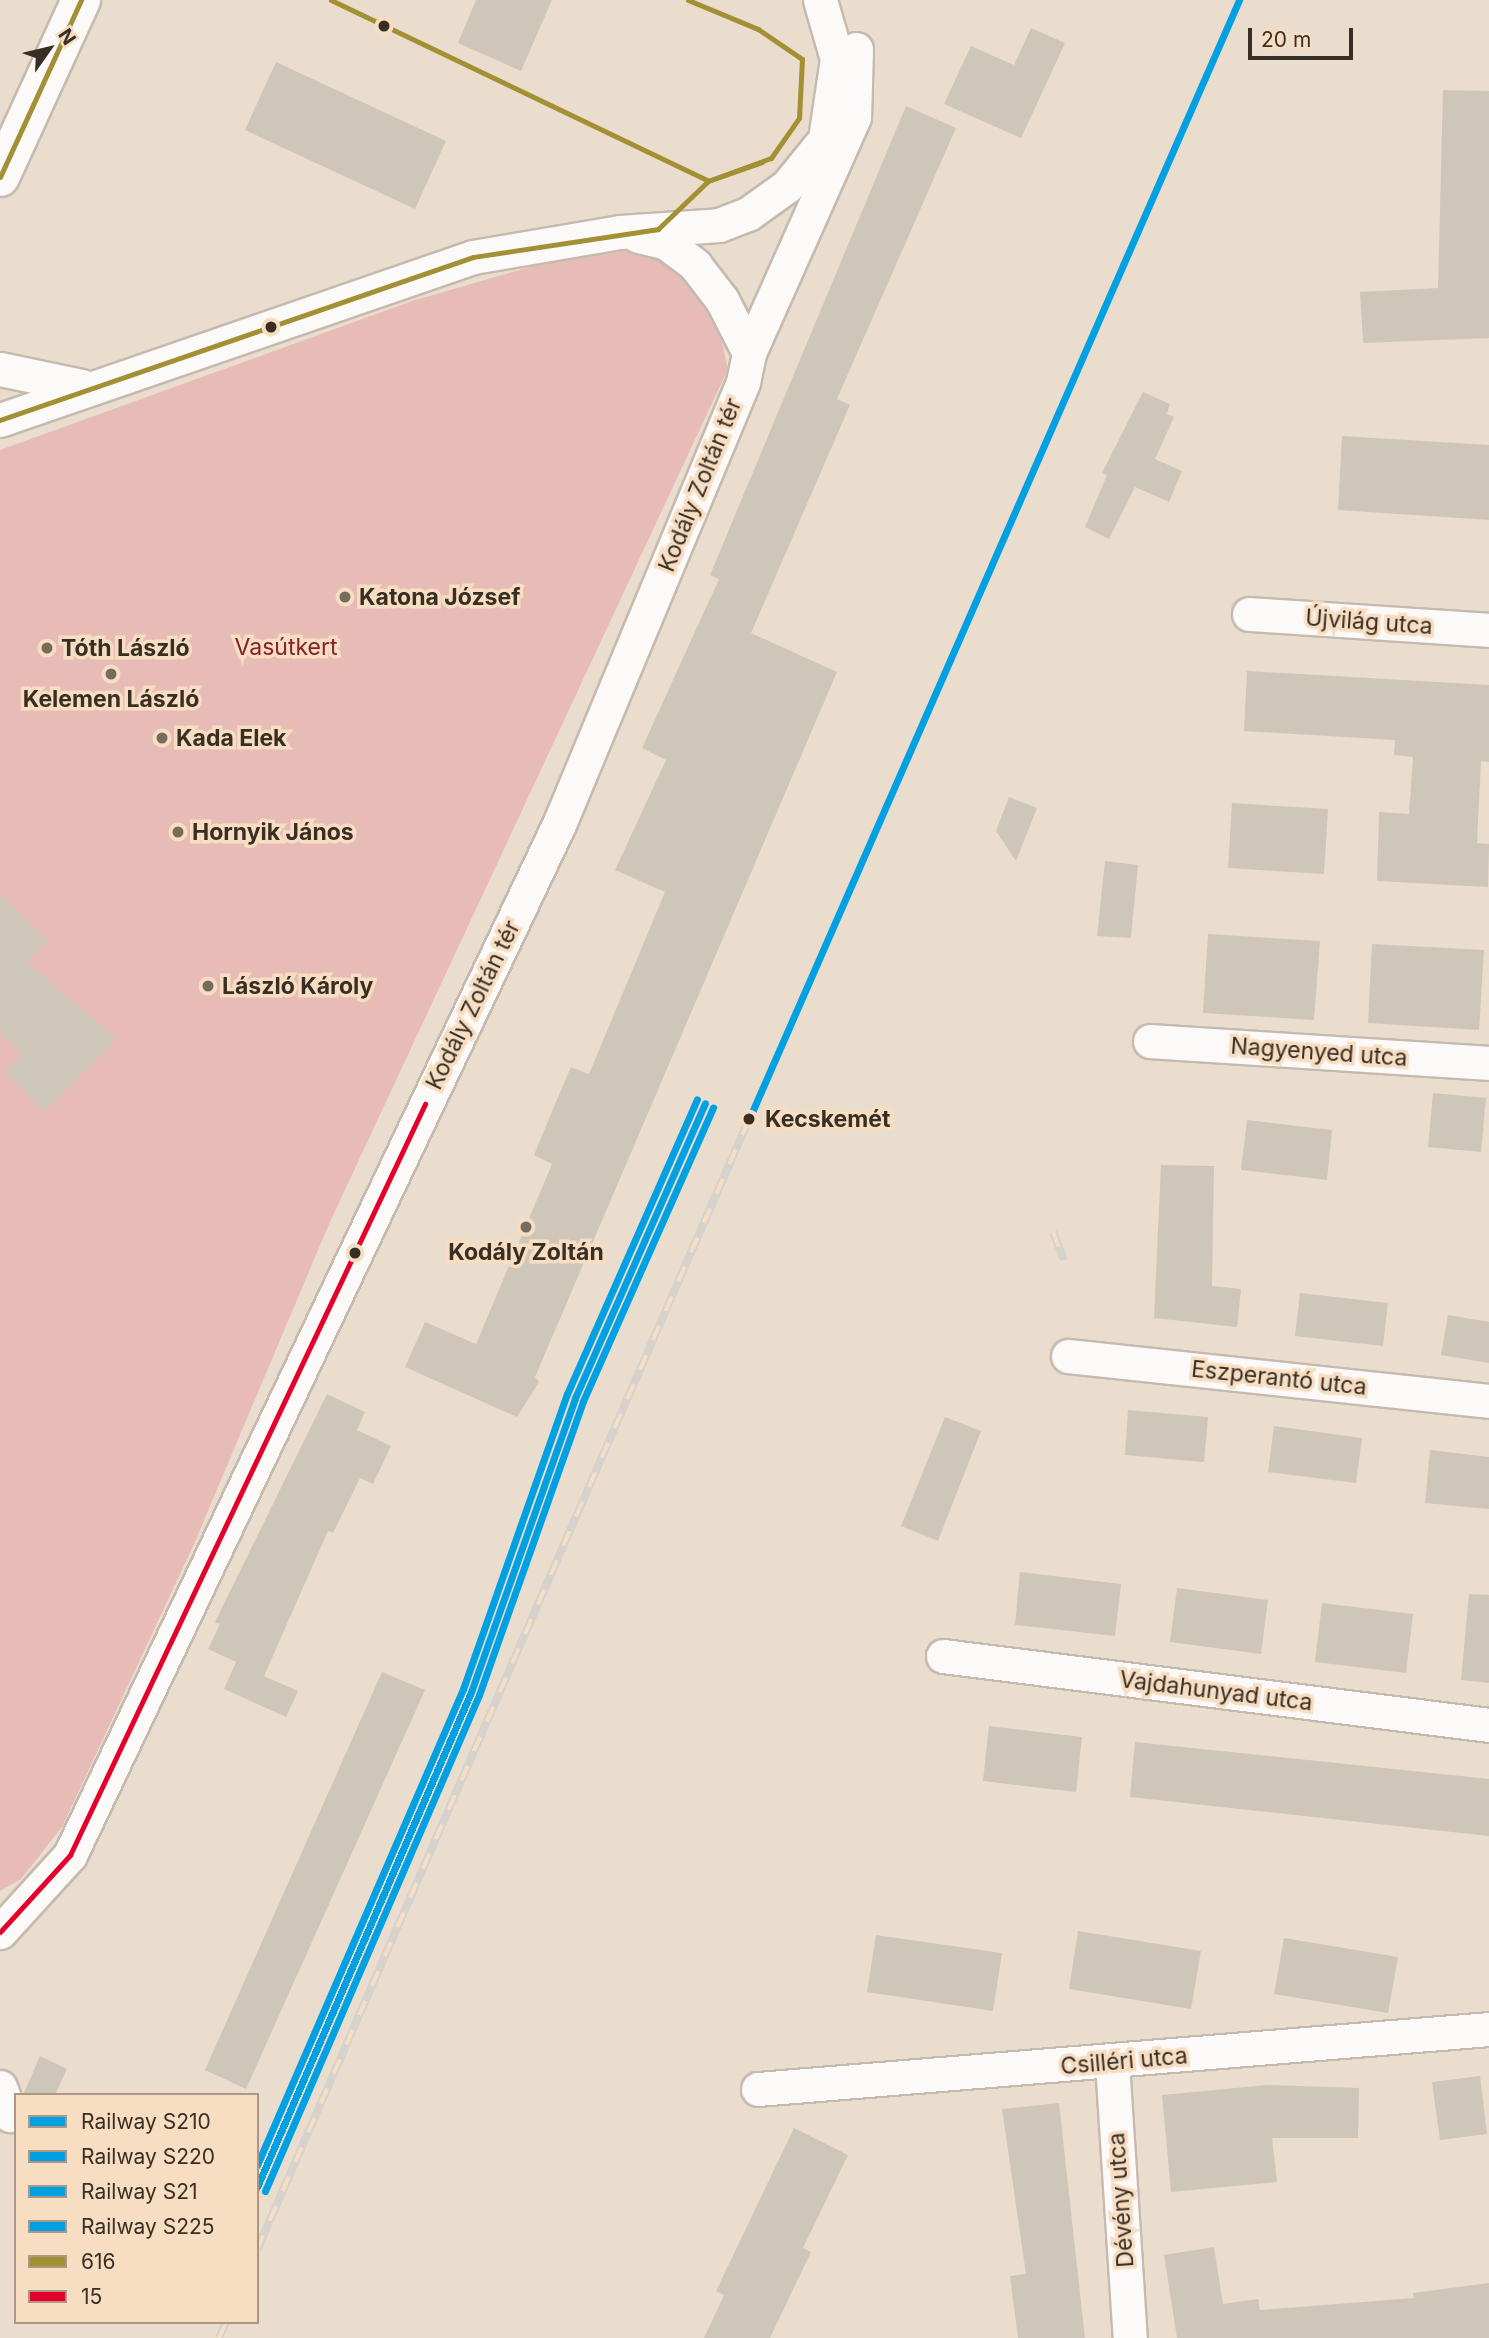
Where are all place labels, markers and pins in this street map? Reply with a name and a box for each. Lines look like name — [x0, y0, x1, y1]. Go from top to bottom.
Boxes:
unlabelled marker — [377, 19, 391, 33]
unlabelled marker — [264, 320, 278, 334]
place label: Katona József — [359, 583, 520, 611]
marker: Katona József — [337, 589, 353, 605]
place label: Tóth László — [61, 634, 190, 662]
marker: Tóth László — [39, 640, 55, 656]
marker: Kelemen László — [103, 666, 119, 682]
place label: Kelemen László — [23, 685, 199, 713]
place label: Kada Elek — [176, 724, 286, 752]
marker: Kada Elek — [154, 730, 170, 746]
place label: Hornyik János — [192, 818, 354, 846]
marker: Hornyik János — [170, 824, 186, 840]
place label: László Károly — [222, 972, 373, 1000]
marker: László Károly — [200, 978, 216, 994]
place label: Kecskemét — [765, 1105, 890, 1133]
marker: Kecskemét — [739, 1109, 759, 1129]
marker: Kodály Zoltán — [518, 1219, 534, 1235]
place label: Kodály Zoltán — [448, 1238, 604, 1266]
unlabelled marker — [348, 1246, 362, 1260]

